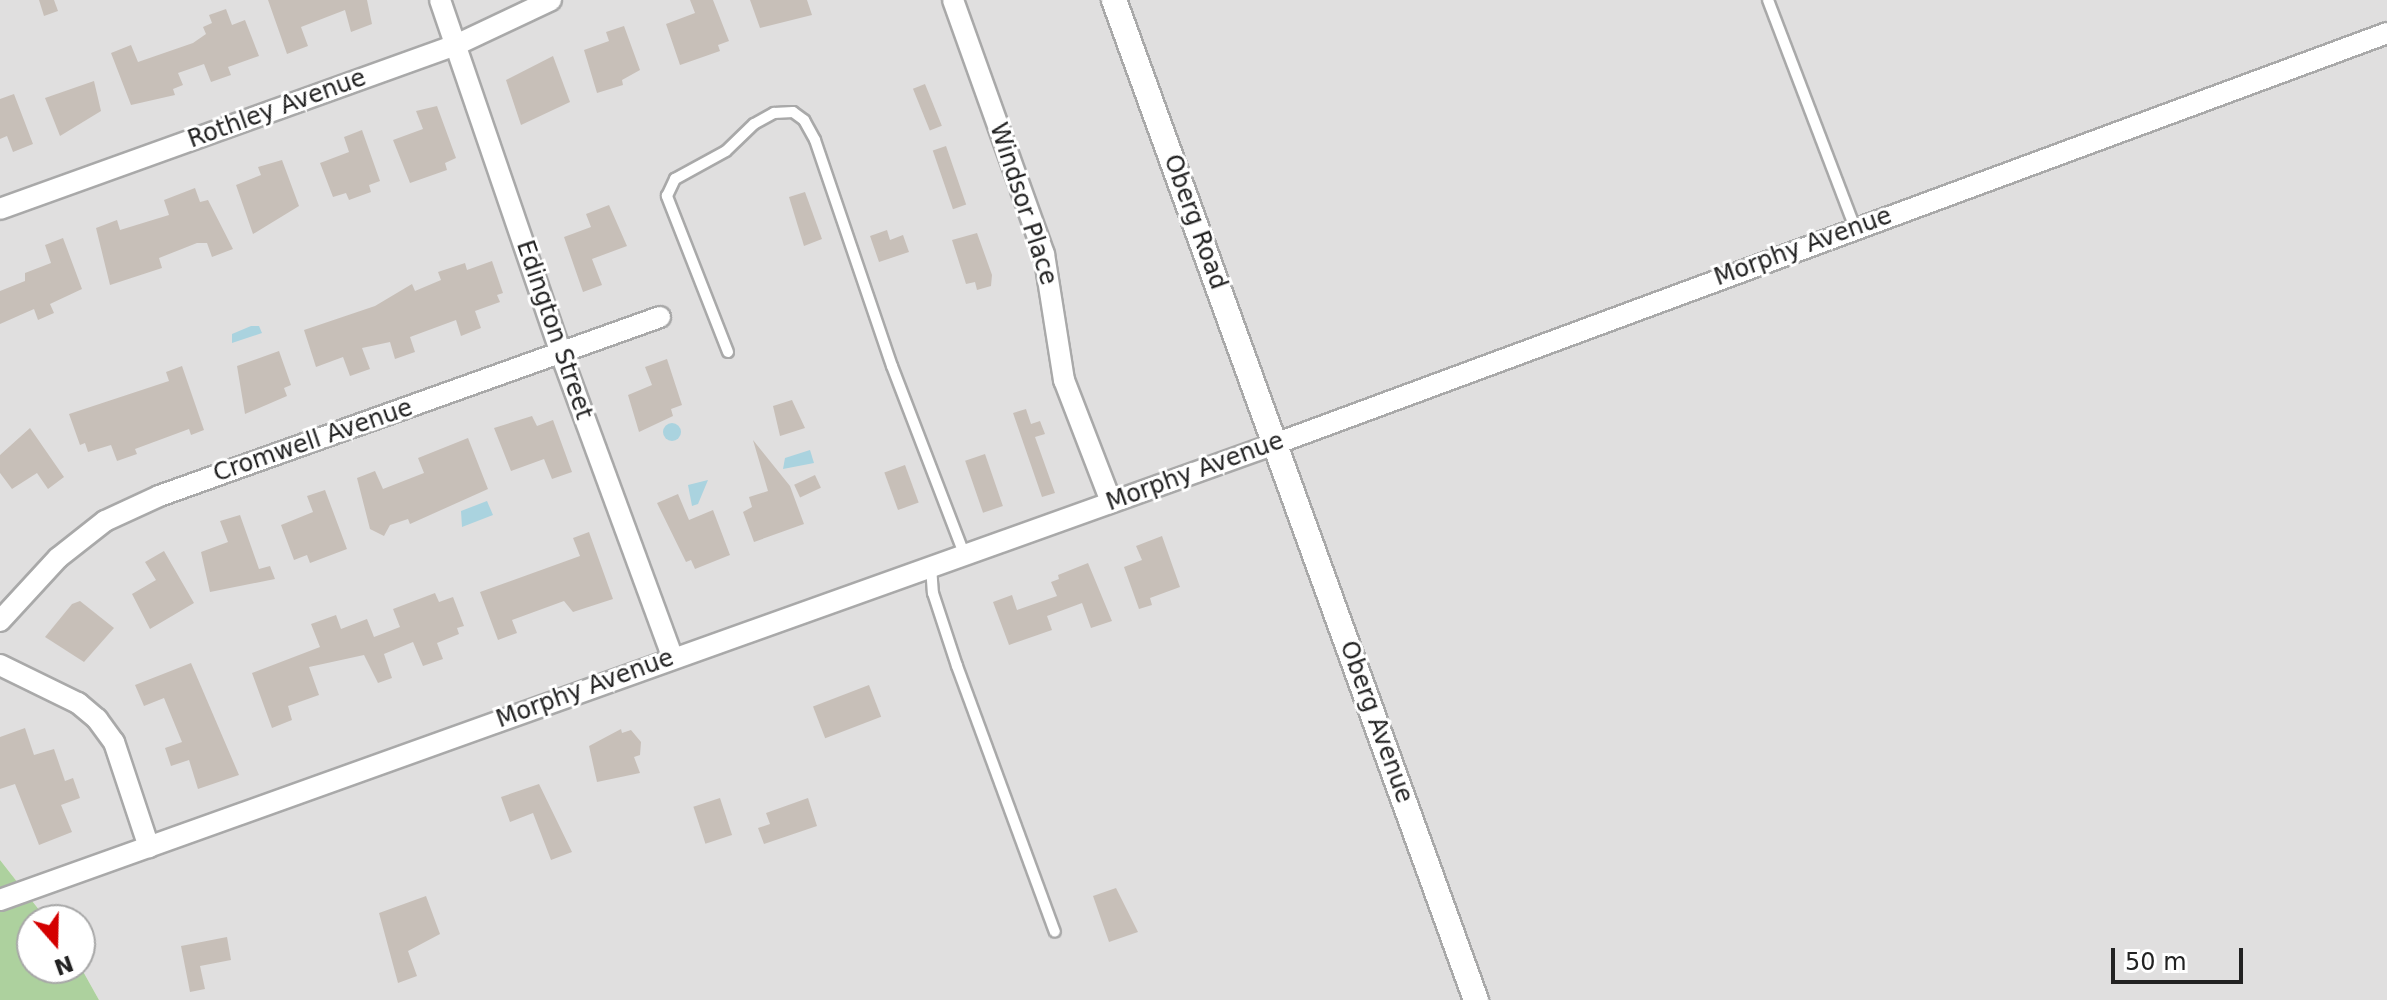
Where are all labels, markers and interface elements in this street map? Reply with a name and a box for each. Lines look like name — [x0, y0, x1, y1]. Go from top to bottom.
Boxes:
street label: Rothley Avenue — [184, 63, 370, 155]
street label: Windsor Place — [983, 119, 1063, 289]
street label: Oberg Road — [1157, 151, 1233, 293]
street label: Morphy Avenue — [1710, 202, 1896, 292]
street label: Edington Street — [510, 237, 598, 423]
street label: Cromwell Avenue — [210, 393, 416, 489]
street label: Morphy Avenue — [1102, 427, 1288, 517]
street label: Oberg Avenue — [1333, 637, 1419, 807]
street label: Morphy Avenue — [492, 644, 678, 734]
north arrow — [16, 904, 96, 984]
scale bar — [2115, 932, 2247, 982]
text: 50 m — [2125, 948, 2187, 976]
text: N — [51, 950, 77, 980]

